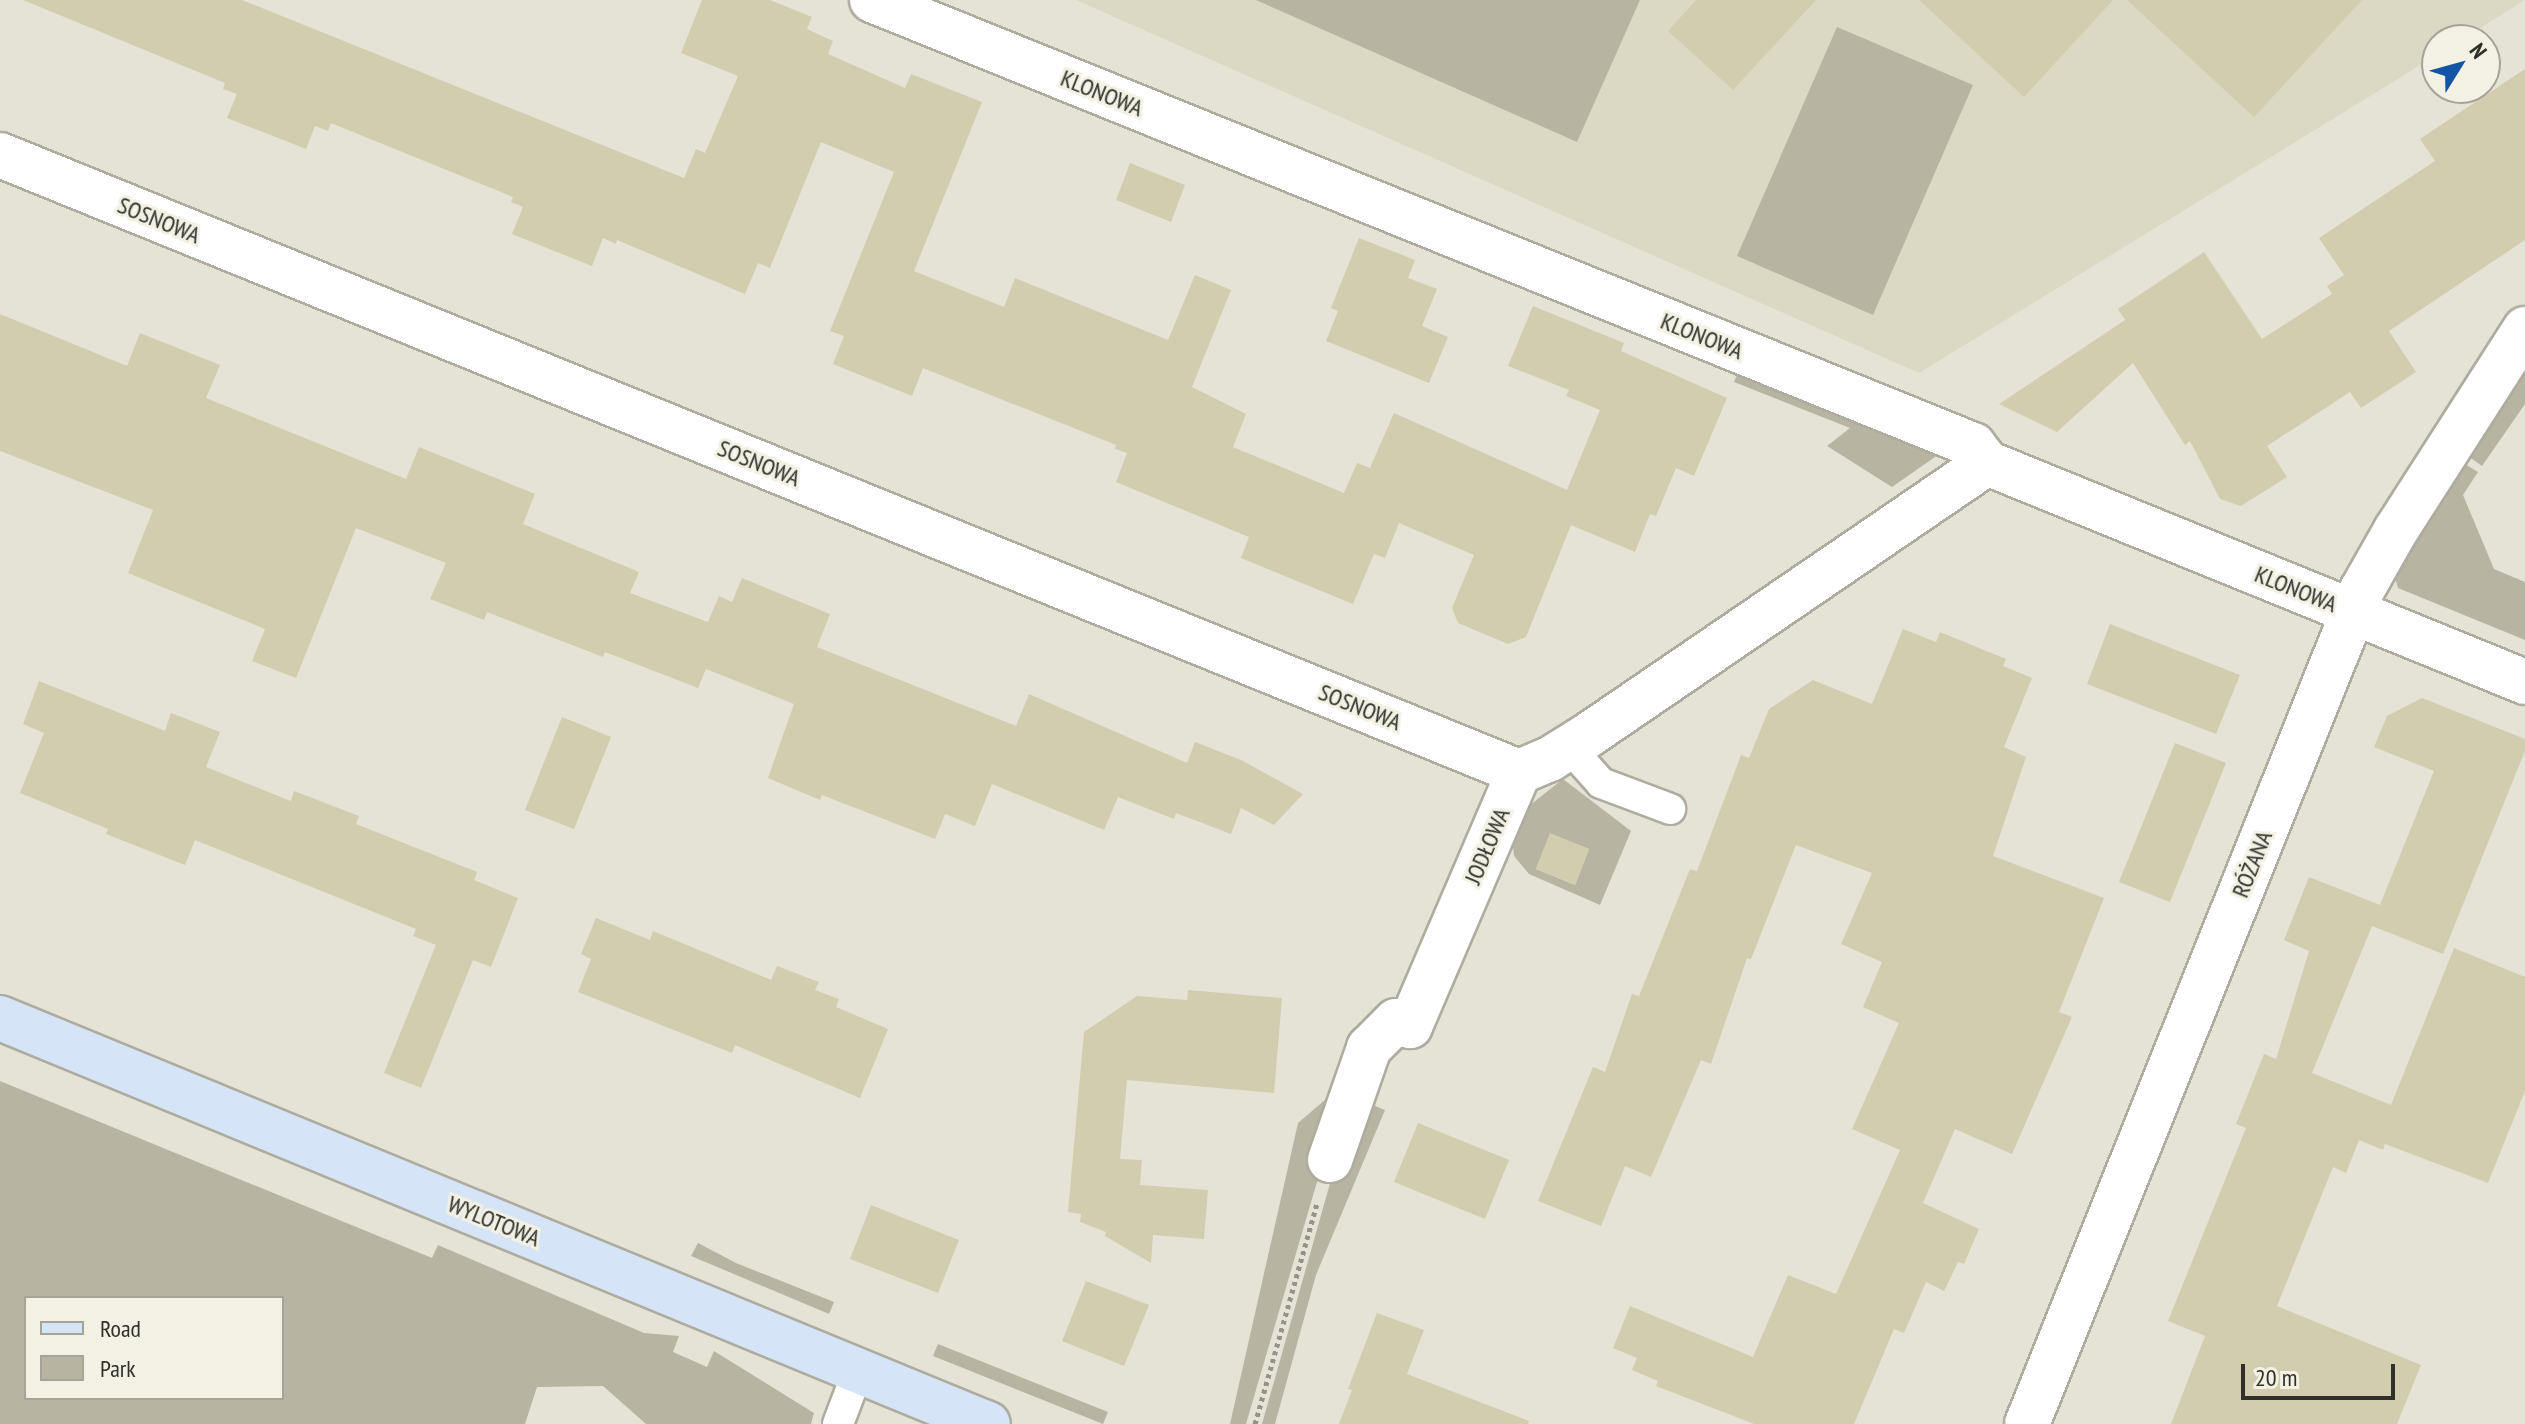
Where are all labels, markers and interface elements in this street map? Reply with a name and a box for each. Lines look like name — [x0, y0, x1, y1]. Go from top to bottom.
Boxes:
north arrow — [2421, 24, 2501, 104]
text: N — [2464, 38, 2493, 64]
street label: KLONOWA — [1057, 64, 1147, 122]
street label: SOSNOWA — [114, 190, 204, 250]
street label: KLONOWA — [1657, 307, 1747, 365]
street label: SOSNOWA — [714, 433, 804, 493]
street label: KLONOWA — [2251, 560, 2341, 618]
street label: SOSNOWA — [1315, 677, 1405, 737]
street label: JODŁOWA — [1458, 804, 1516, 888]
street label: RÓŻANA — [2226, 826, 2278, 902]
street label: WYLOTOWA — [444, 1189, 544, 1253]
legend — [24, 1296, 284, 1400]
text: Road — [100, 1313, 141, 1344]
scale bar — [2245, 1348, 2399, 1398]
text: Park — [100, 1353, 136, 1384]
text: 20 m — [2255, 1362, 2297, 1393]

